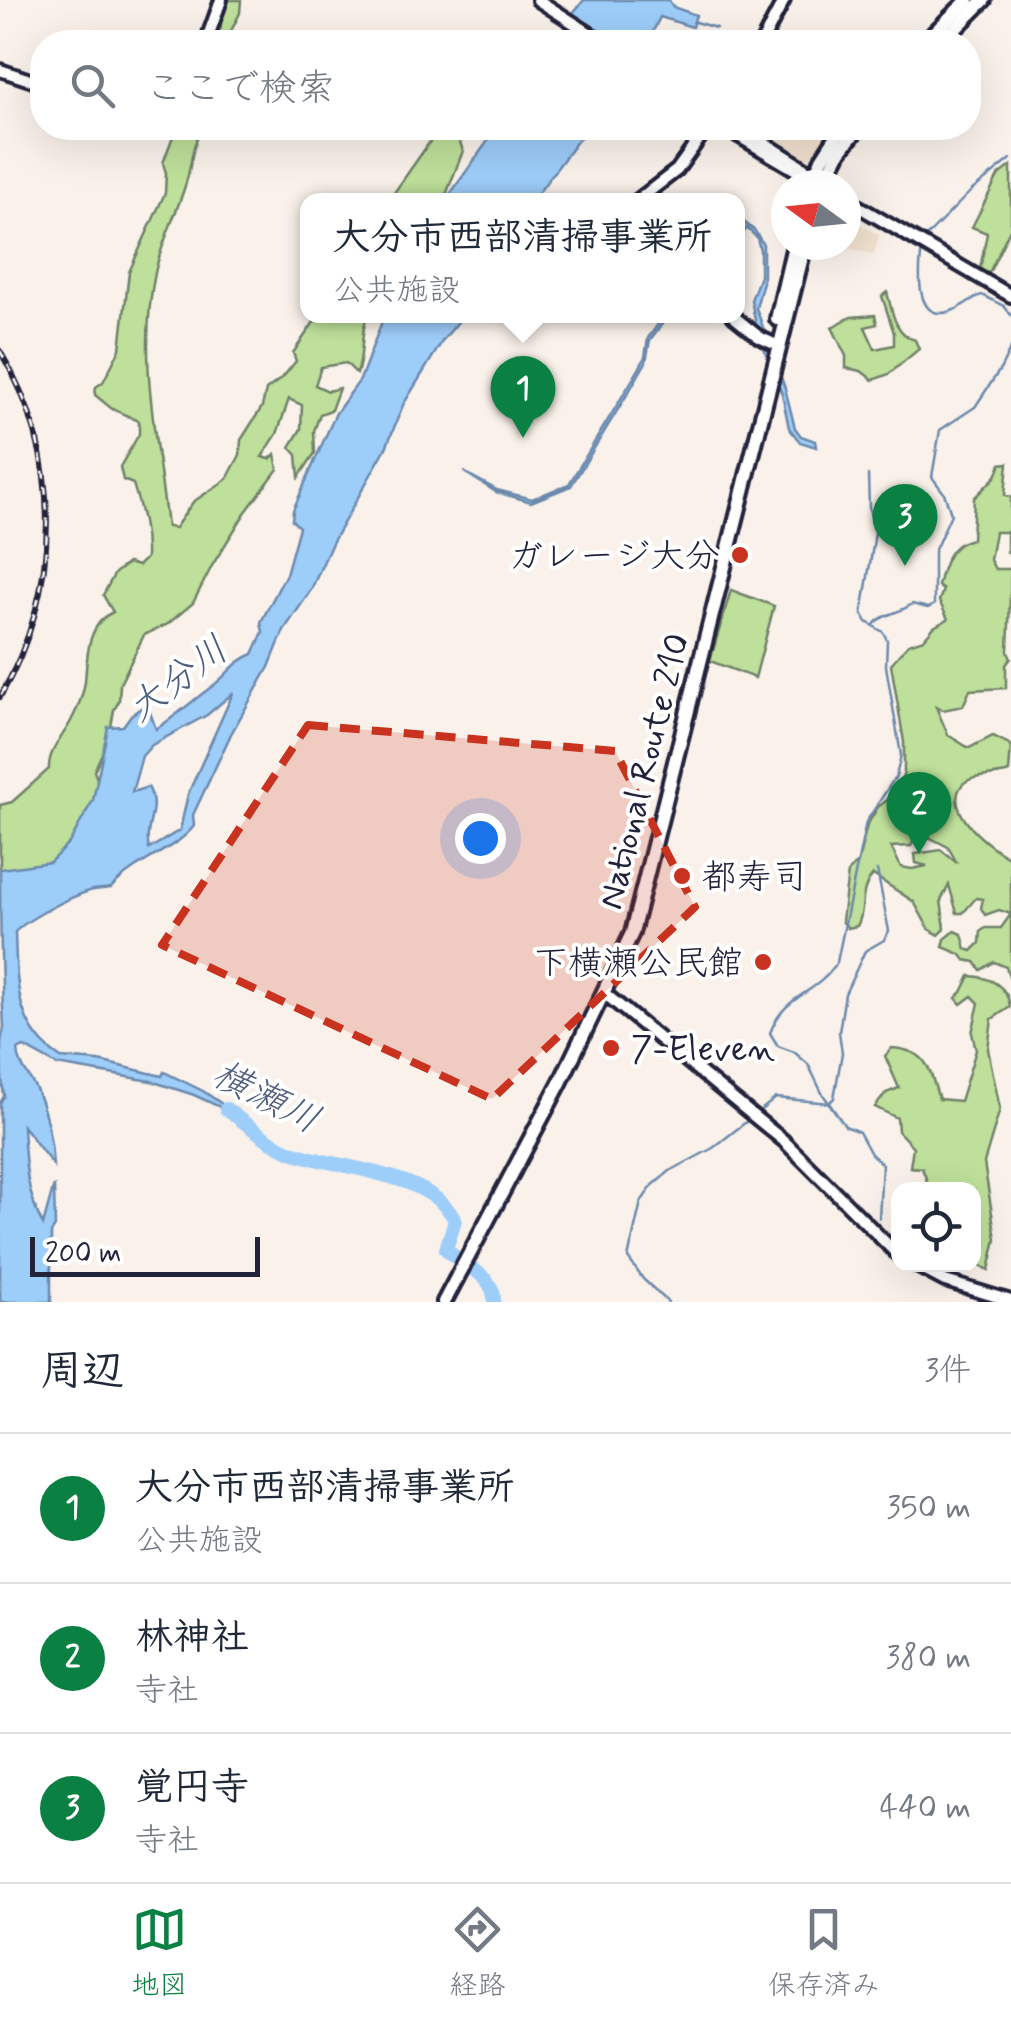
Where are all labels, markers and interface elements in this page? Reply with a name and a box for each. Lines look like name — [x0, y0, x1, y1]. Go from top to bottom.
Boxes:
search box — [30, 30, 981, 140]
icon: search — [65, 58, 120, 113]
text: ここで検索 — [145, 65, 335, 114]
north arrow — [771, 170, 861, 260]
popup — [300, 193, 745, 323]
text: 大分市西部清掃事業所 — [332, 214, 713, 263]
text: 公共施設 — [332, 270, 461, 312]
pin: 1 — [490, 356, 556, 438]
pin: 3 — [872, 484, 938, 566]
place label: ガレージ大分 — [508, 534, 720, 580]
marker: ガレージ大分 — [729, 544, 751, 566]
water label: 大分川 — [118, 626, 239, 734]
street label: National Route 210 — [588, 629, 701, 914]
pin: 2 — [886, 772, 952, 854]
your location — [455, 813, 506, 864]
place label: 都寿司 — [702, 855, 807, 901]
marker: 都寿司 — [671, 865, 693, 887]
place label: 下横瀬公民館 — [533, 941, 743, 987]
marker: 下横瀬公民館 — [752, 951, 774, 973]
place label: 7-Eleven — [631, 1027, 775, 1073]
marker: 7-Eleven — [600, 1037, 622, 1059]
water label: 横瀬川 — [204, 1051, 328, 1146]
map controls — [891, 1182, 981, 1272]
button: locate — [891, 1182, 981, 1272]
scale bar — [30, 1232, 260, 1276]
text: 200 m — [45, 1236, 121, 1273]
text: 周辺 — [40, 1345, 124, 1400]
text: 3件 — [925, 1350, 971, 1392]
text: 大分市西部清掃事業所 — [135, 1464, 515, 1513]
text: 1 — [65, 1487, 80, 1529]
text: 350 m — [886, 1487, 971, 1529]
text: 公共施設 — [135, 1520, 263, 1562]
text: 林神社 — [135, 1614, 249, 1663]
text: 2 — [65, 1637, 80, 1679]
text: 380 m — [886, 1637, 971, 1679]
text: 寺社 — [135, 1670, 199, 1712]
text: 覚円寺 — [135, 1764, 249, 1813]
text: 3 — [65, 1787, 80, 1829]
text: 440 m — [880, 1787, 971, 1829]
text: 寺社 — [135, 1820, 199, 1862]
tab: 地図 — [131, 1902, 187, 2005]
tab: 経路 — [449, 1902, 506, 2005]
tab: 保存済み — [768, 1902, 880, 2005]

